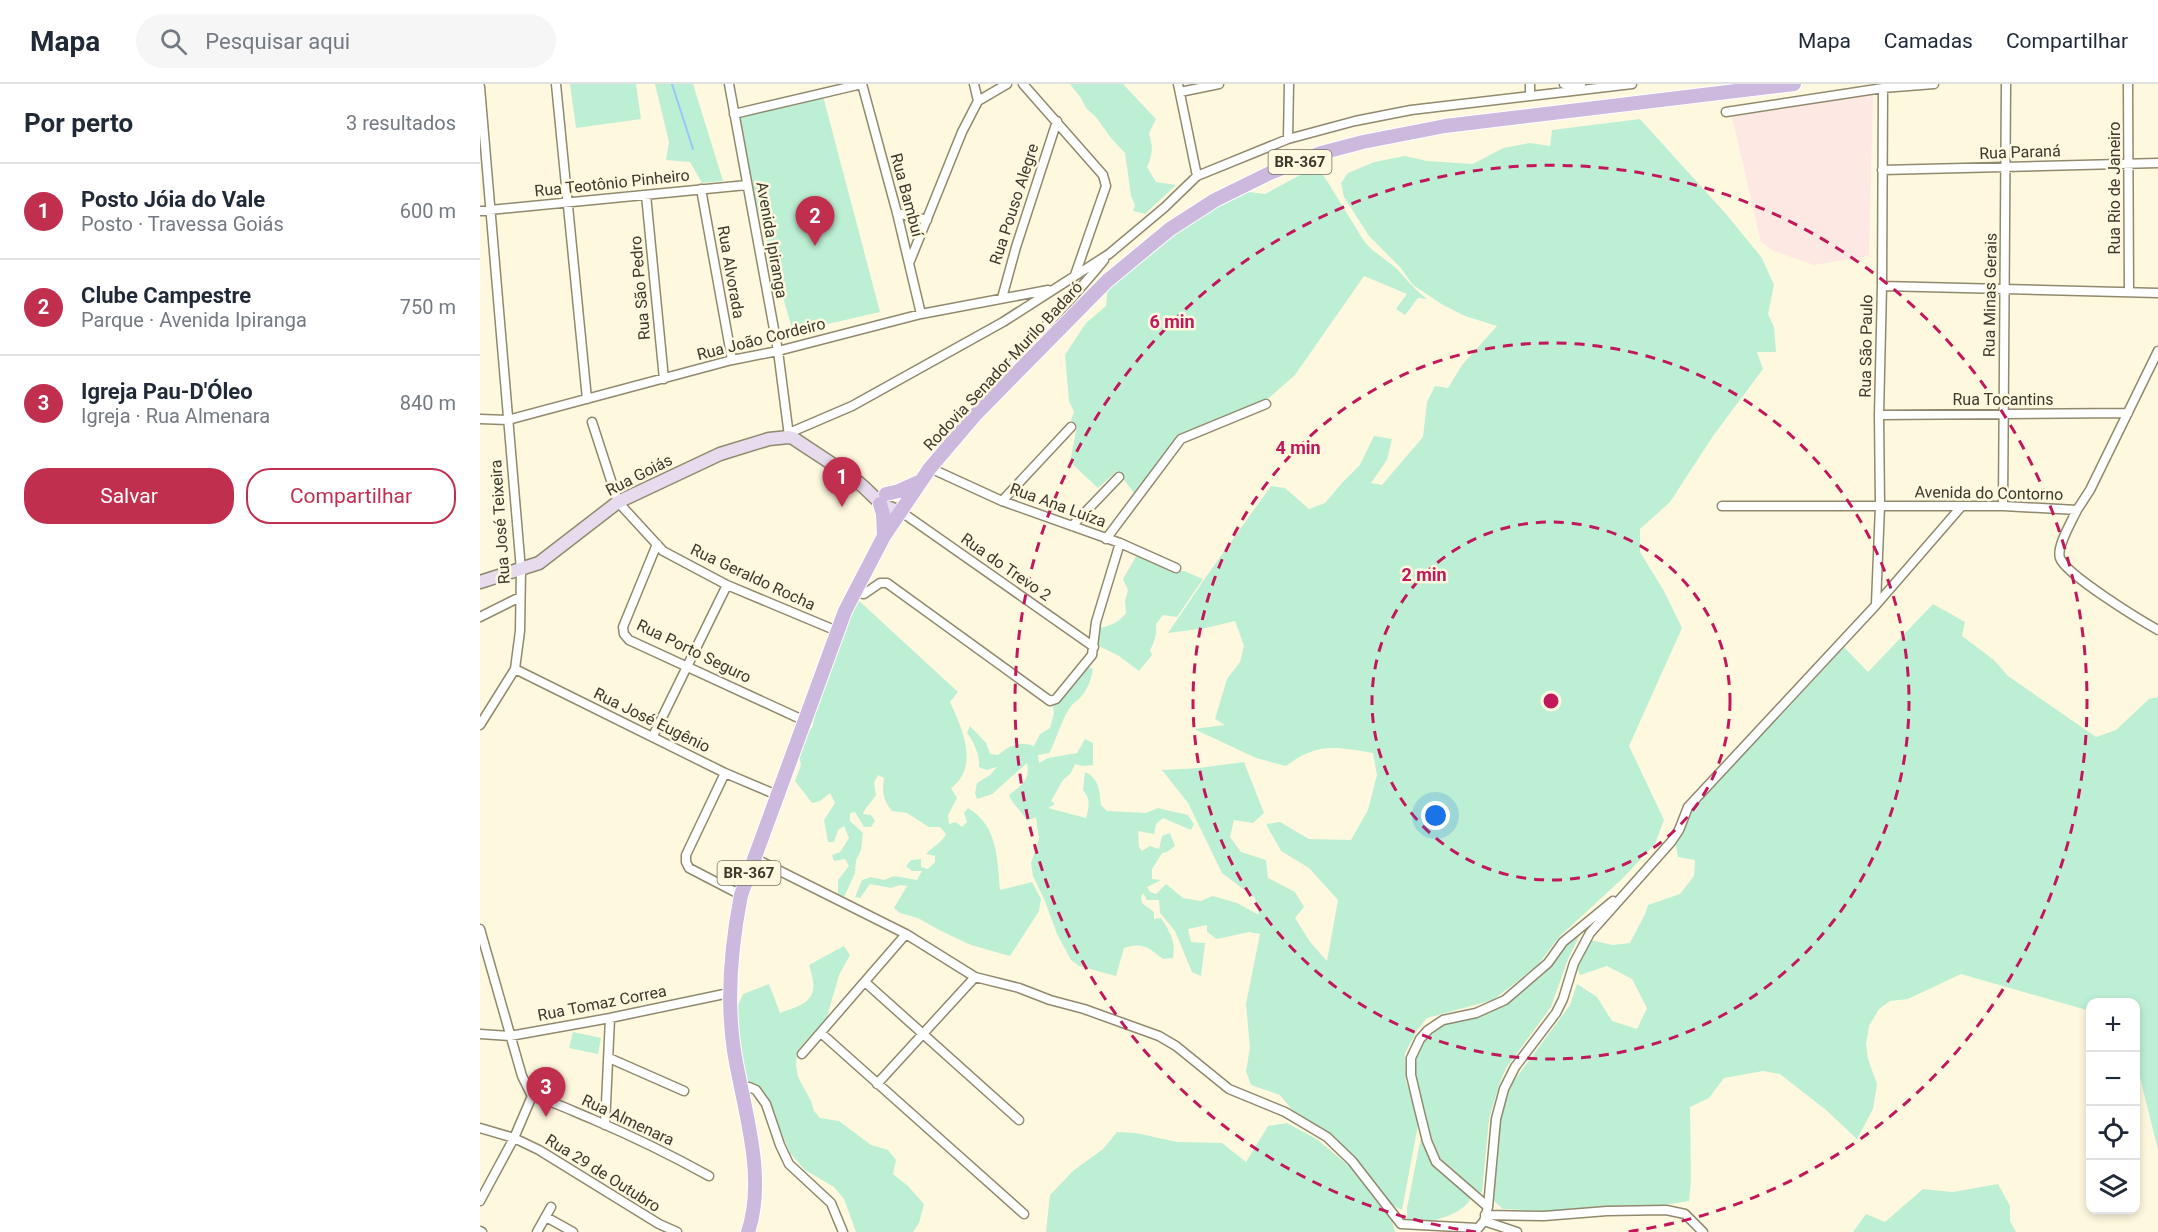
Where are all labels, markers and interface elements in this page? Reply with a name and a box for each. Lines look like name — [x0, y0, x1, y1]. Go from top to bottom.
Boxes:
search box — [136, 14, 556, 68]
text: Mapa — [30, 25, 100, 58]
icon: search — [157, 25, 190, 58]
text: Pesquisar aqui — [205, 29, 350, 54]
text: Mapa — [1798, 29, 1851, 53]
text: Camadas — [1884, 29, 1973, 53]
text: Compartilhar — [2006, 29, 2128, 53]
text: Por perto — [24, 108, 133, 138]
text: 3 resultados — [346, 111, 456, 135]
street label: Rua Rio de Janeiro — [2105, 122, 2124, 254]
street label: Rua Pouso Alegre — [985, 141, 1043, 267]
street label: Rua Paraná — [1979, 141, 2061, 163]
road number: BR-367 — [1268, 150, 1332, 174]
street label: Rua Bambuí — [887, 151, 928, 240]
street label: Rua Teotônio Pinheiro — [534, 165, 690, 201]
street label: Avenida Ipiranga — [752, 180, 792, 300]
text: Posto Jóia do Vale — [81, 187, 265, 212]
pin: 2 — [796, 196, 834, 246]
text: 1 — [38, 199, 49, 223]
text: 600 m — [400, 199, 456, 223]
text: Posto · Travessa Goiás — [81, 212, 284, 236]
street label: Rua Alvorada — [713, 224, 749, 320]
street label: Rua Minas Gerais — [1979, 233, 2001, 357]
street label: Rua São Pedro — [626, 235, 654, 341]
street label: Rodovia Senador Murilo Badaró — [920, 278, 1086, 454]
text: Clube Campestre — [81, 283, 251, 308]
street label: Rua São Paulo — [1856, 294, 1876, 398]
text: 2 — [38, 295, 49, 319]
text: 750 m — [400, 295, 456, 319]
text: Parque · Avenida Ipiranga — [81, 308, 307, 332]
text: 6 min — [1149, 311, 1195, 332]
street label: Rua João Cordeiro — [695, 314, 827, 364]
text: Igreja Pau-D'Óleo — [81, 379, 253, 404]
street label: Rua Tocantins — [1952, 390, 2054, 409]
text: 3 — [38, 391, 49, 415]
text: 840 m — [400, 391, 456, 415]
text: Igreja · Rua Almenara — [81, 404, 270, 428]
text: 4 min — [1275, 437, 1321, 458]
street label: Rua Goiás — [603, 450, 675, 500]
pin: 1 — [822, 458, 862, 507]
street label: Rua José Teixeira — [486, 459, 514, 585]
button: Salvar — [24, 468, 234, 524]
button: Compartilhar — [246, 468, 456, 524]
street label: Rua Ana Luíza — [1007, 479, 1109, 531]
street label: Avenida do Contorno — [1915, 482, 2063, 504]
street label: Rua do Trevo 2 — [957, 529, 1055, 605]
street label: Rua Geraldo Rocha — [688, 540, 818, 614]
text: 2 min — [1401, 564, 1447, 585]
street label: Rua Porto Seguro — [634, 615, 754, 687]
street label: Rua José Eugênio — [591, 684, 713, 756]
centre of rings — [1541, 691, 1561, 711]
your location — [1421, 801, 1450, 830]
road number: BR-367 — [718, 861, 780, 885]
street label: Rua Tomaz Correa — [536, 981, 668, 1025]
map controls — [2086, 998, 2140, 1214]
button: + — [2086, 998, 2140, 1052]
button: − — [2086, 1052, 2140, 1106]
pin: 3 — [526, 1068, 566, 1117]
street label: Rua Almenara — [579, 1090, 677, 1150]
button: locate — [2086, 1106, 2140, 1160]
street label: Rua 29 de Outubro — [542, 1130, 664, 1216]
button: layers — [2086, 1160, 2140, 1214]

